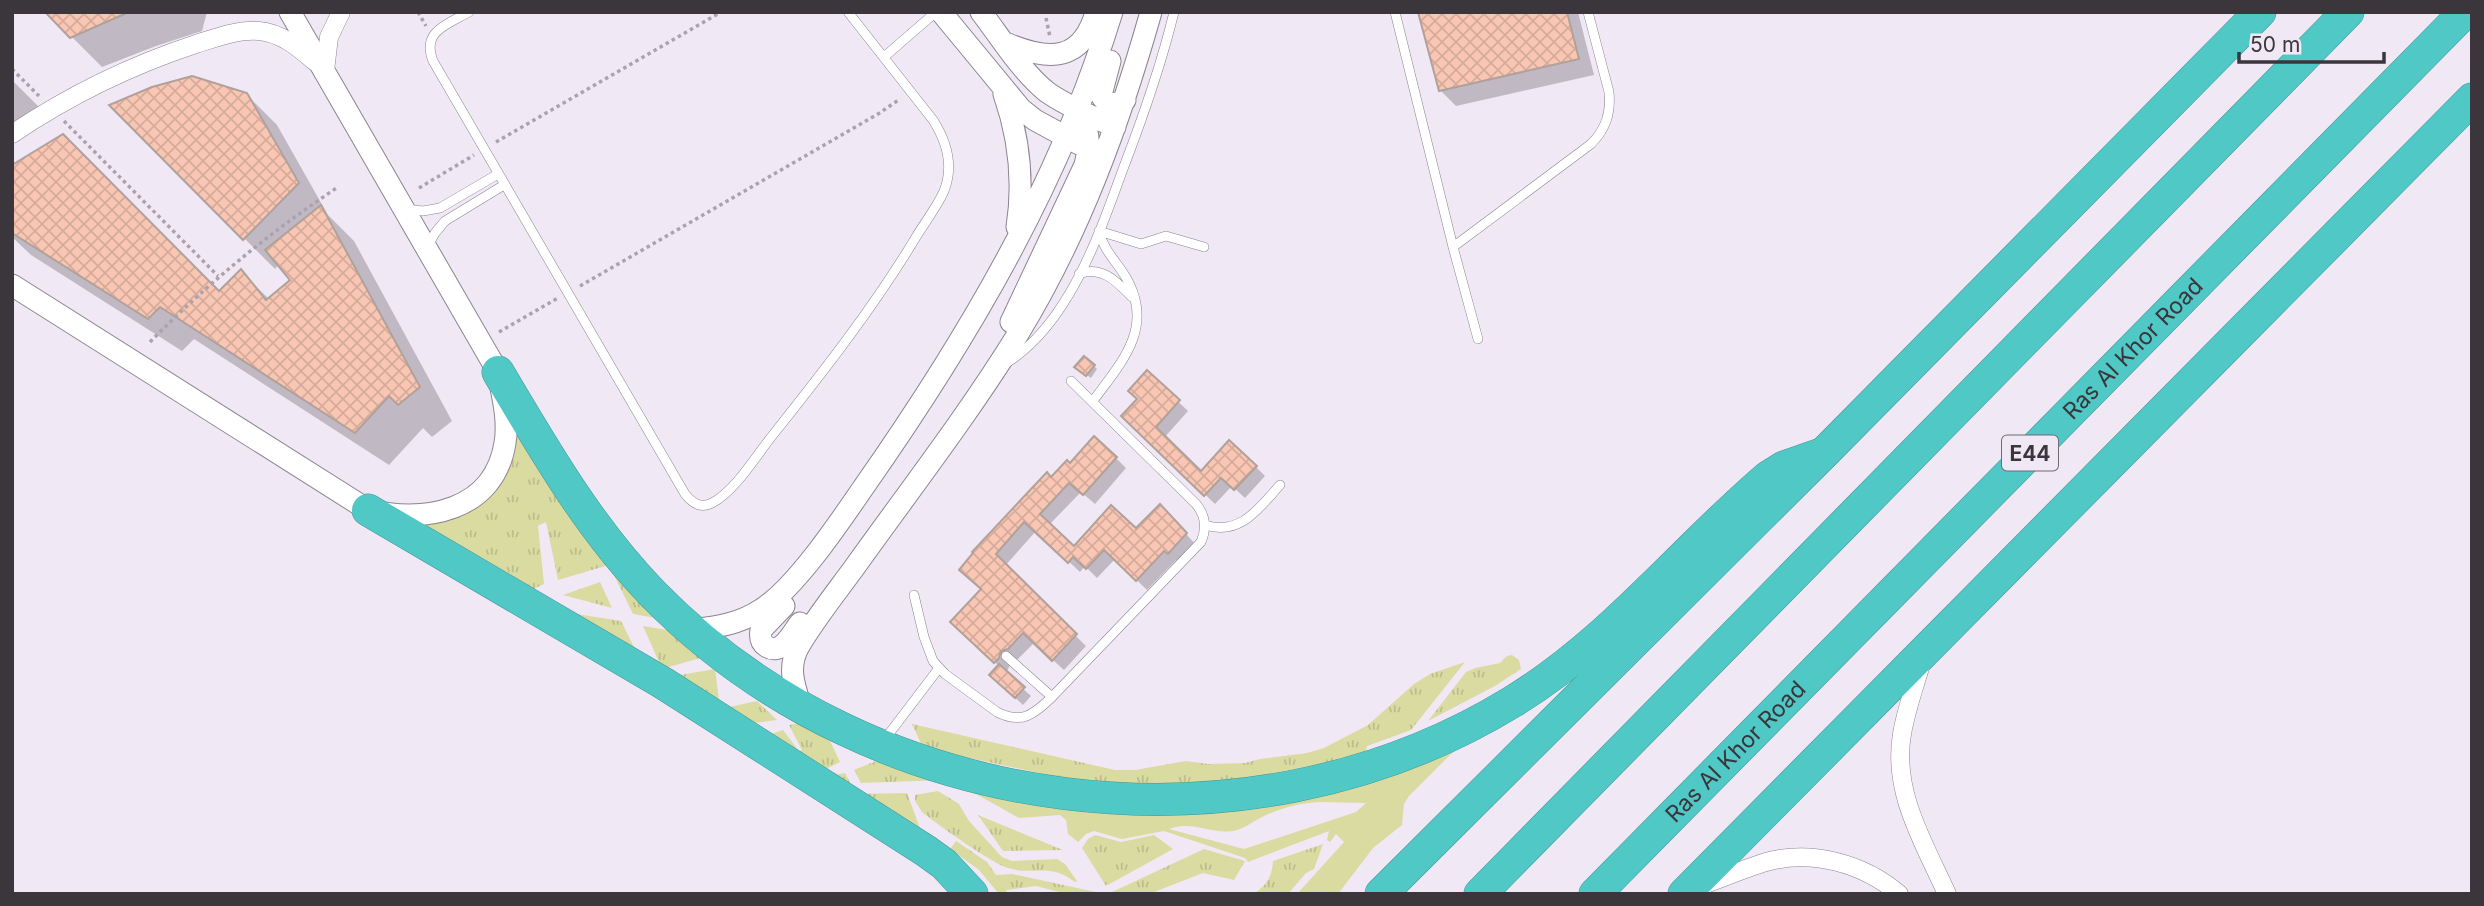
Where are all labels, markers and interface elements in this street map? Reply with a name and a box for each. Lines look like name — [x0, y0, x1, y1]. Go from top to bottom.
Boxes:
scale bar — [2239, 21, 2384, 65]
text: 50 m — [2250, 32, 2300, 57]
street label: Ras Al Khor Road — [2057, 272, 2209, 425]
road number: E44 — [2002, 435, 2058, 470]
street label: Ras Al Khor Road — [1660, 675, 1811, 828]

